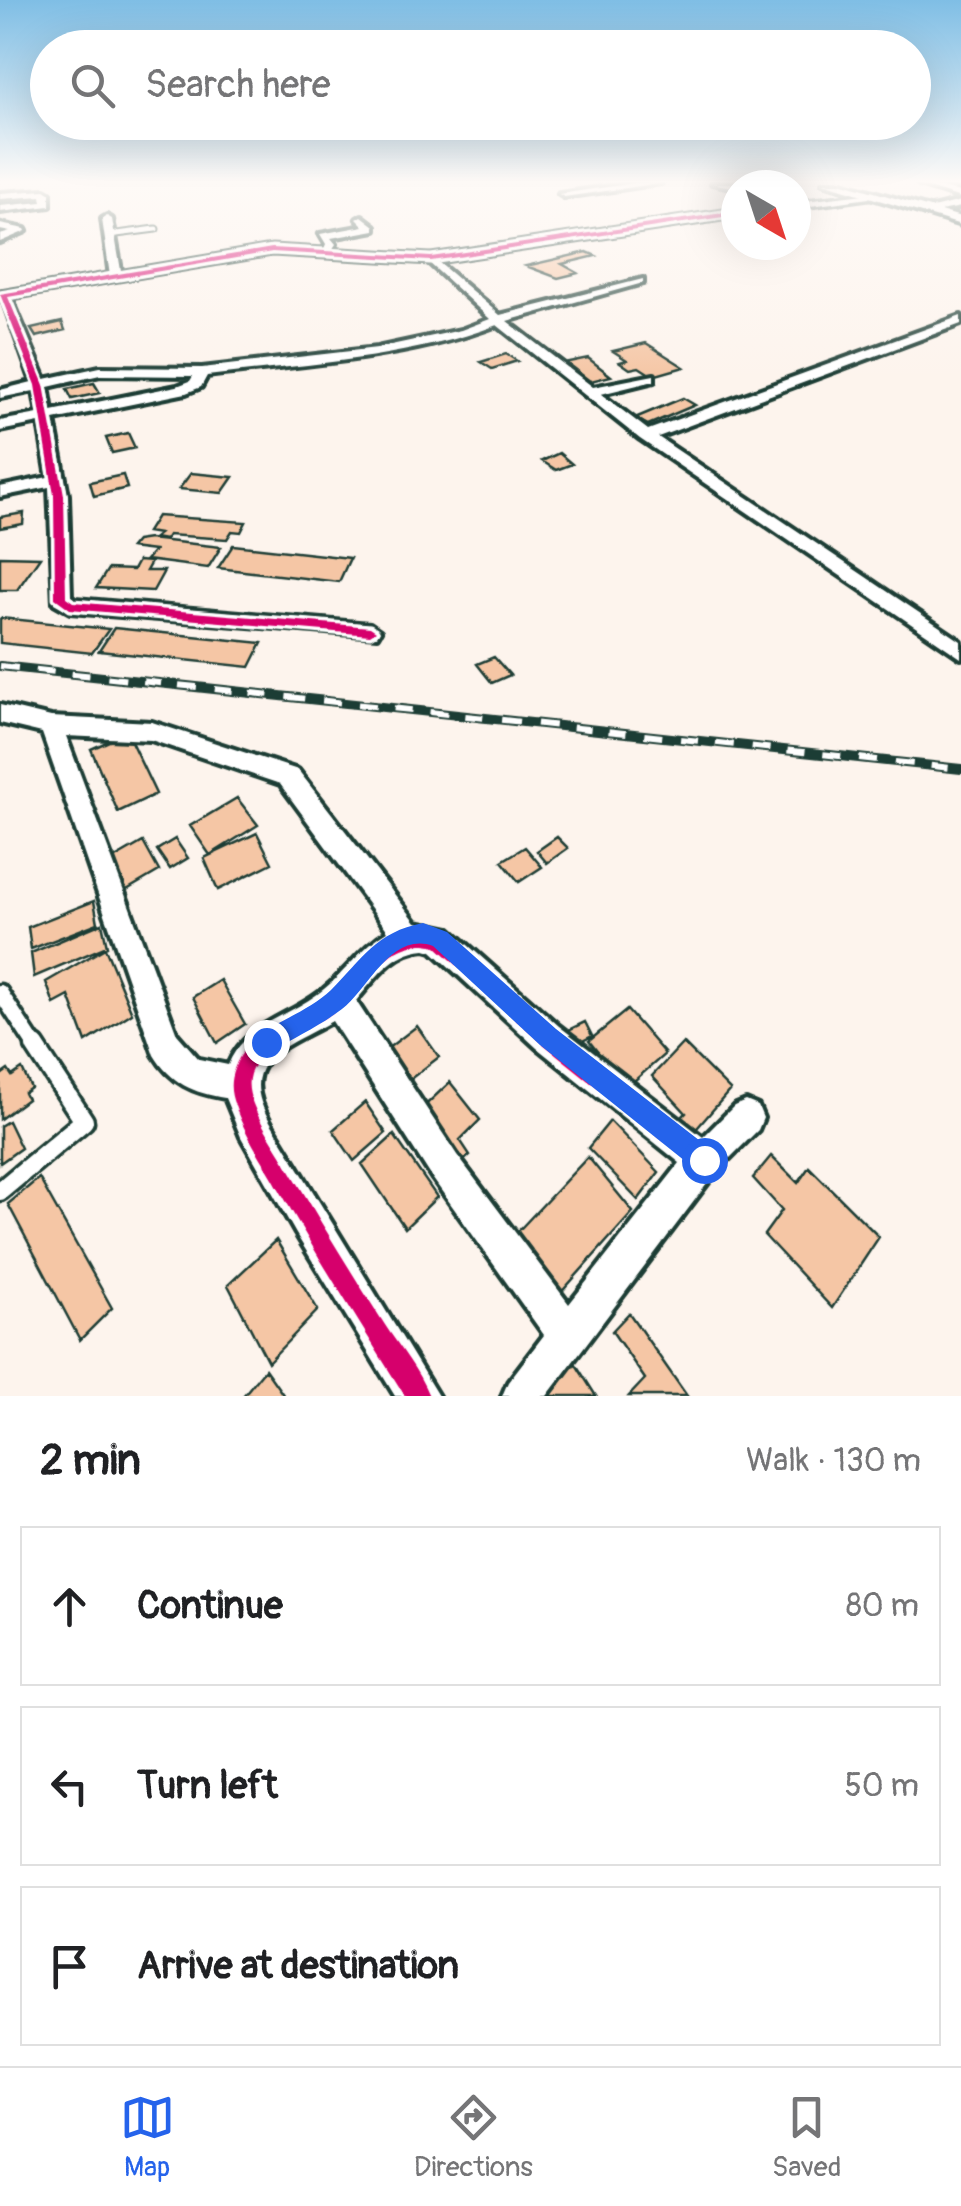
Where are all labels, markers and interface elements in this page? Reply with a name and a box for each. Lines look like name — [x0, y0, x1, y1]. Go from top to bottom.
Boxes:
search box — [30, 30, 931, 140]
icon: search — [65, 58, 120, 113]
text: Search here — [145, 61, 331, 109]
north arrow — [721, 170, 811, 260]
route end — [244, 1020, 290, 1066]
route start — [682, 1138, 728, 1184]
text: 2 min — [40, 1435, 141, 1487]
text: Walk · 130 m — [746, 1441, 921, 1481]
icon: ahead — [42, 1579, 97, 1634]
text: Continue — [137, 1582, 283, 1630]
text: 80 m — [846, 1586, 919, 1626]
icon: left — [42, 1759, 97, 1814]
text: Turn left — [137, 1762, 278, 1810]
text: 50 m — [844, 1766, 919, 1806]
icon: arrive — [42, 1939, 97, 1994]
text: Arrive at destination — [137, 1942, 459, 1990]
tab: Map — [120, 2090, 175, 2185]
tab: Directions — [414, 2090, 533, 2185]
tab: Saved — [772, 2090, 841, 2185]

